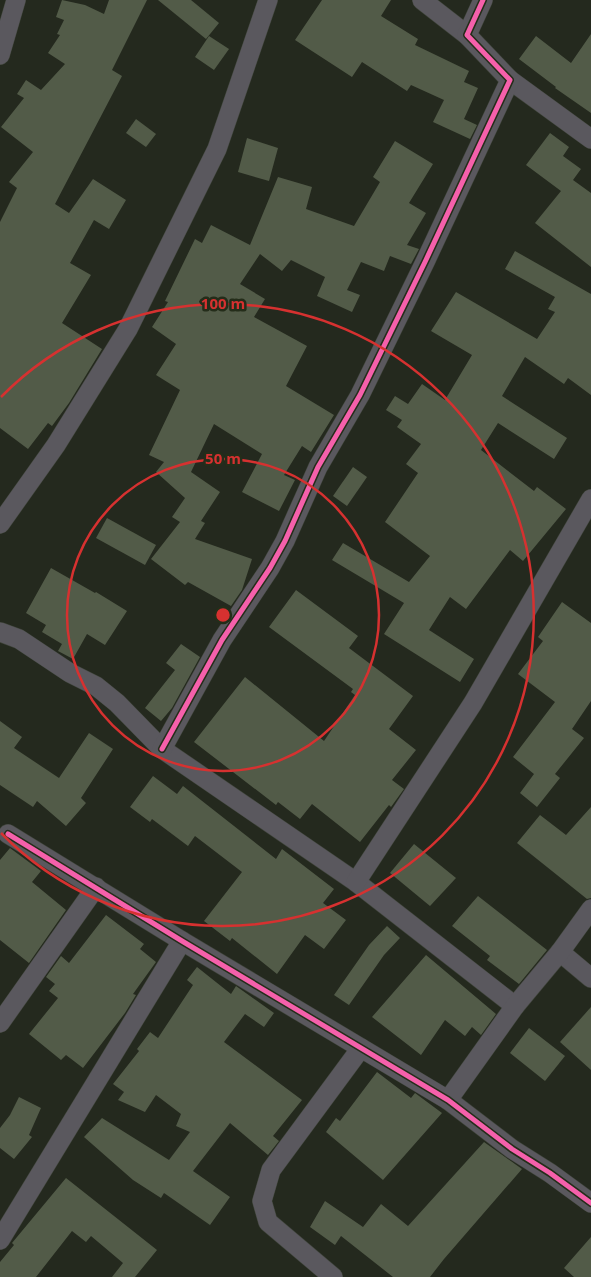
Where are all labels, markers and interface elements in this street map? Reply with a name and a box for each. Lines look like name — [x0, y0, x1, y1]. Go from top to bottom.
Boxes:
text: 100 m — [201, 293, 245, 313]
text: 50 m — [205, 448, 241, 468]
centre of rings — [214, 606, 232, 624]

